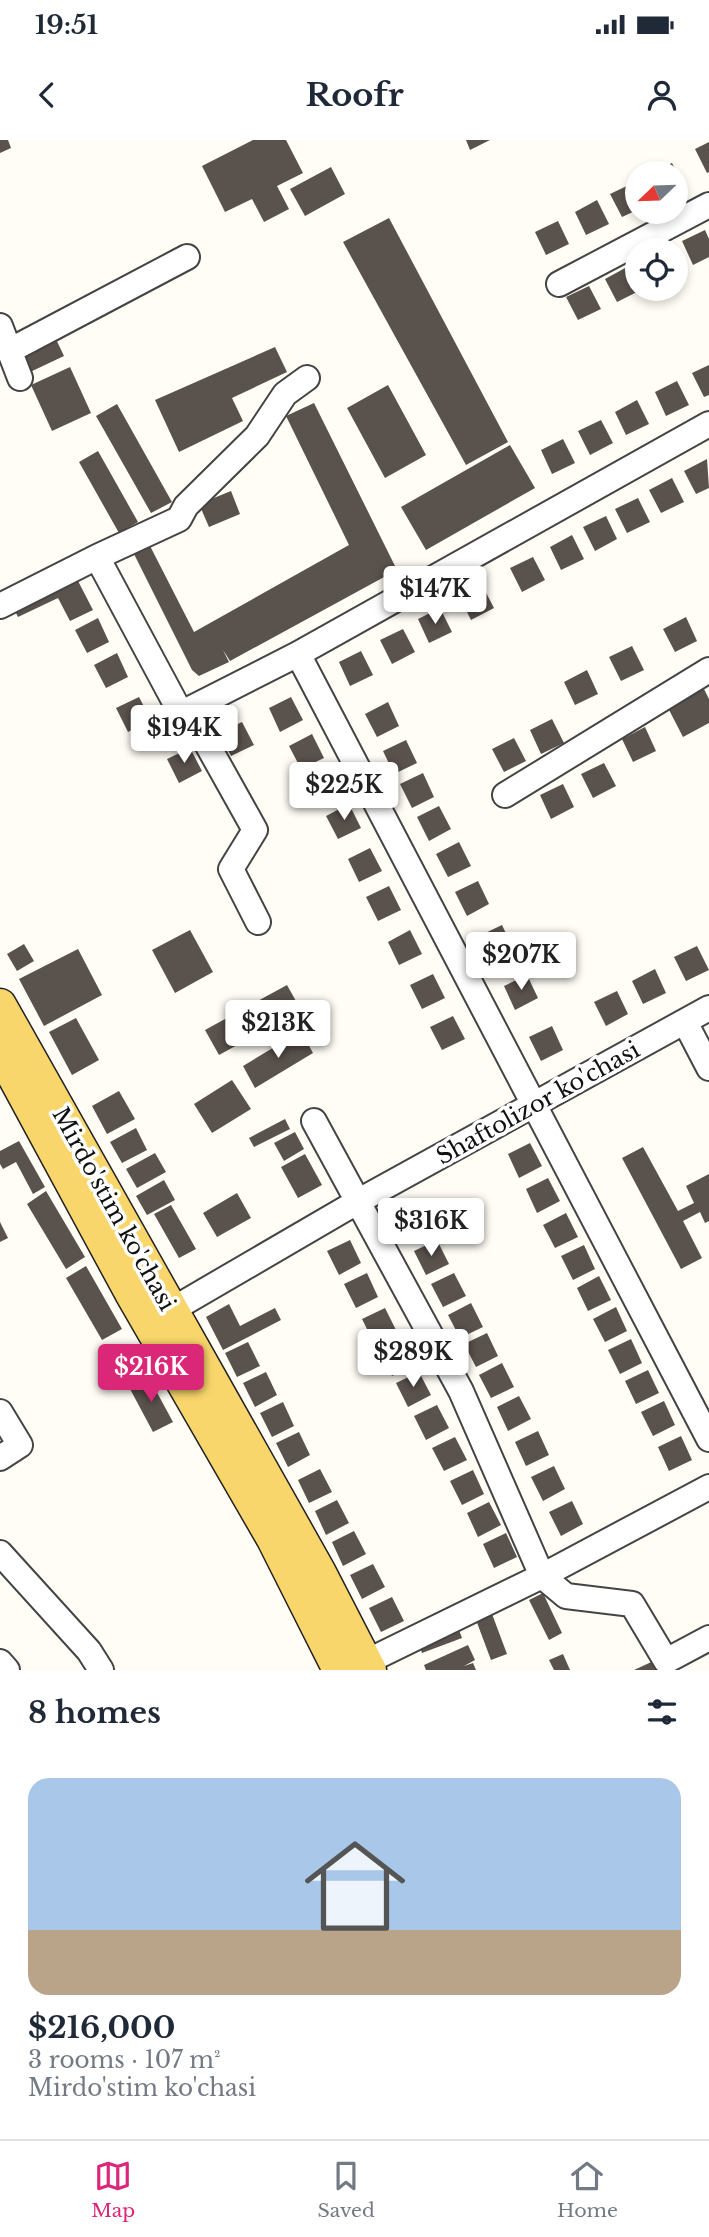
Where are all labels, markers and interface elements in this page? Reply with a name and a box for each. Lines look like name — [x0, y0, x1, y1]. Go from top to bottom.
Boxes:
text: 19:51 — [35, 9, 98, 41]
text: Roofr — [305, 75, 404, 115]
icon: back — [28, 76, 66, 114]
icon: person — [643, 76, 681, 114]
north arrow — [625, 161, 688, 224]
map controls — [625, 161, 688, 301]
button: locate — [625, 238, 688, 301]
pin: $147K — [386, 566, 484, 626]
text: $147K — [399, 575, 471, 603]
pin: $194K — [135, 706, 233, 765]
text: $194K — [147, 714, 221, 742]
pin: $225K — [295, 762, 393, 822]
text: $225K — [305, 771, 383, 799]
pin: $207K — [472, 932, 570, 992]
text: $207K — [482, 941, 560, 969]
pin: $213K — [229, 1000, 327, 1060]
text: $213K — [241, 1009, 315, 1037]
street label: Shaftolizor ko'chasi — [431, 1035, 645, 1171]
street label: Mirdo'stim ko'chasi — [46, 1102, 182, 1316]
pin: $316K — [382, 1198, 480, 1258]
text: $316K — [394, 1207, 468, 1235]
pin: $289K — [364, 1330, 462, 1389]
text: $289K — [374, 1338, 452, 1366]
pin: $216K — [102, 1344, 200, 1404]
text: $216K — [114, 1353, 188, 1381]
icon: filters — [643, 1693, 681, 1731]
text: 8 homes — [28, 1694, 161, 1731]
icon: home — [292, 1823, 418, 1949]
text: $216,000 — [28, 2009, 175, 2046]
text: 3 rooms · 107 m² — [28, 2046, 221, 2074]
text: Mirdo'stim ko'chasi — [28, 2074, 256, 2102]
tab: Map — [91, 2157, 135, 2222]
tab: Saved — [318, 2157, 375, 2222]
tab: Home — [557, 2157, 618, 2222]

